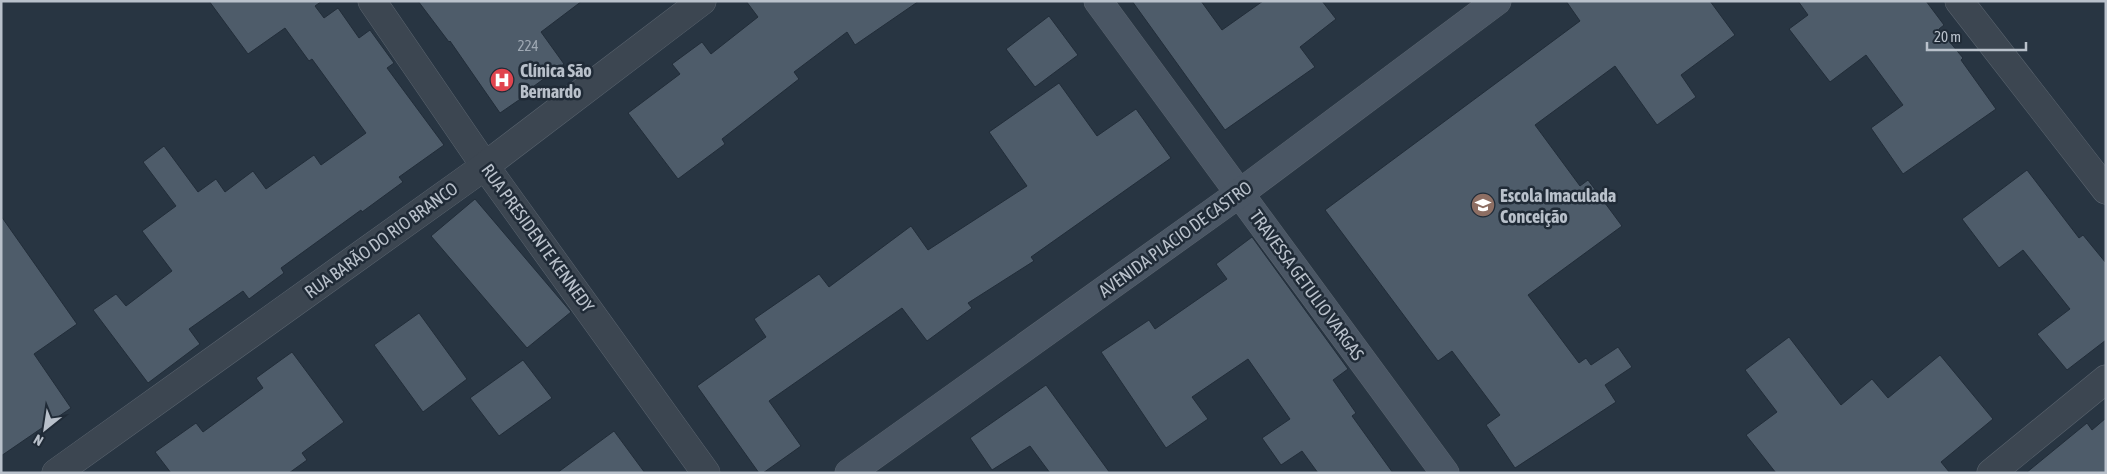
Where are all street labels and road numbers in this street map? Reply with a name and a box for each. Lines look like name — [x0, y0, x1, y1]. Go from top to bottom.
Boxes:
street label: RUA PRESIDENTE KENNEDY — [477, 160, 599, 316]
street label: RUA BARÃO DO RIO BRANCO — [300, 177, 462, 303]
street label: AVENIDA PLACIO DE CASTRO — [1095, 177, 1255, 301]
street label: TRAVESSA GETULIO VARGAS — [1245, 206, 1369, 365]

